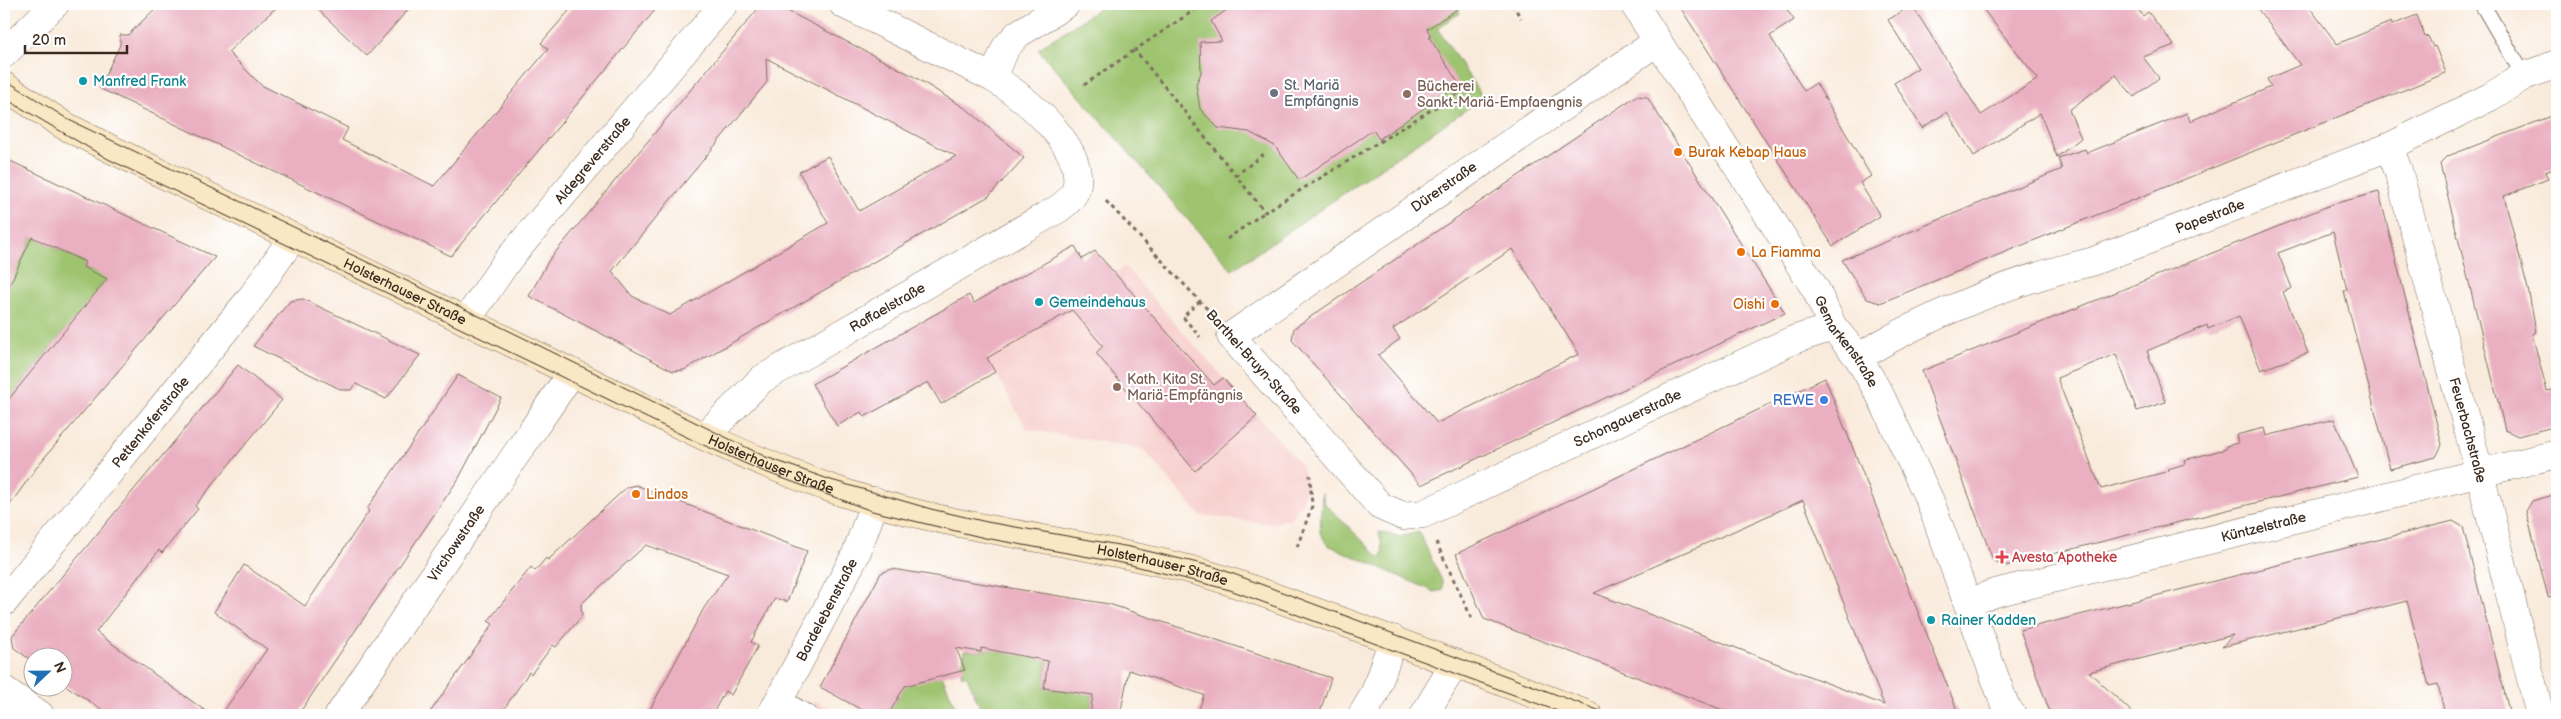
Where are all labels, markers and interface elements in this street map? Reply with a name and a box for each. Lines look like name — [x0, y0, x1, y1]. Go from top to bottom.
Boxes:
scale bar — [25, 22, 128, 54]
text: 20 m — [32, 31, 66, 50]
place label: Manfred Frank — [93, 73, 186, 90]
marker: Manfred Frank — [77, 75, 89, 87]
place label: St. Mariä Empfängnis — [1284, 77, 1359, 110]
place label: Bücherei Sankt-Mariä-Empfaengnis — [1417, 78, 1582, 111]
marker: St. Mariä Empfängnis — [1268, 87, 1280, 99]
marker: Bücherei Sankt-Mariä-Empfaengnis — [1401, 88, 1413, 100]
street label: Aldegreverstraße — [551, 113, 634, 207]
place label: Burak Kebap Haus — [1688, 144, 1807, 161]
marker: Burak Kebap Haus — [1672, 146, 1684, 158]
street label: Dürerstraße — [1408, 158, 1480, 216]
street label: Papestraße — [2173, 195, 2247, 237]
place label: La Fiamma — [1751, 244, 1821, 261]
marker: La Fiamma — [1735, 246, 1747, 258]
street label: Holsterhauser Straße — [341, 254, 469, 328]
street label: Raffaelstraße — [846, 279, 928, 335]
street label: Gemarkenstraße — [1811, 293, 1882, 390]
place label: Gemeindehaus — [1049, 294, 1146, 311]
marker: Gemeindehaus — [1033, 296, 1045, 308]
place label: Oishi — [1733, 296, 1765, 313]
marker: Oishi — [1769, 298, 1781, 310]
street label: Barthel-Bruyn-Straße — [1203, 306, 1305, 418]
place label: Kath. Kita St. Mariä-Empfängnis — [1127, 371, 1243, 404]
street label: Pettenkoferstraße — [108, 373, 192, 471]
street label: Feuerbachstraße — [2446, 375, 2490, 485]
marker: Kath. Kita St. Mariä-Empfängnis — [1111, 381, 1123, 393]
street label: Schongauerstraße — [1571, 385, 1684, 450]
place label: REWE — [1773, 392, 1814, 409]
marker: REWE — [1818, 394, 1830, 406]
street label: Holsterhauser Straße — [706, 431, 836, 497]
place label: Lindos — [646, 486, 688, 503]
marker: Lindos — [630, 488, 642, 500]
street label: Virchowstraße — [424, 501, 488, 585]
street label: Küntzelstraße — [2219, 508, 2308, 545]
street label: Holsterhauser Straße — [1095, 541, 1230, 589]
place label: Avesta Apotheke — [2012, 549, 2117, 566]
marker: Avesta Apotheke — [1996, 551, 2008, 563]
street label: Bardelebenstraße — [792, 555, 861, 664]
place label: Rainer Kadden — [1941, 612, 2036, 629]
marker: Rainer Kadden — [1925, 614, 1937, 626]
north arrow — [22, 646, 72, 696]
text: N — [50, 659, 69, 675]

